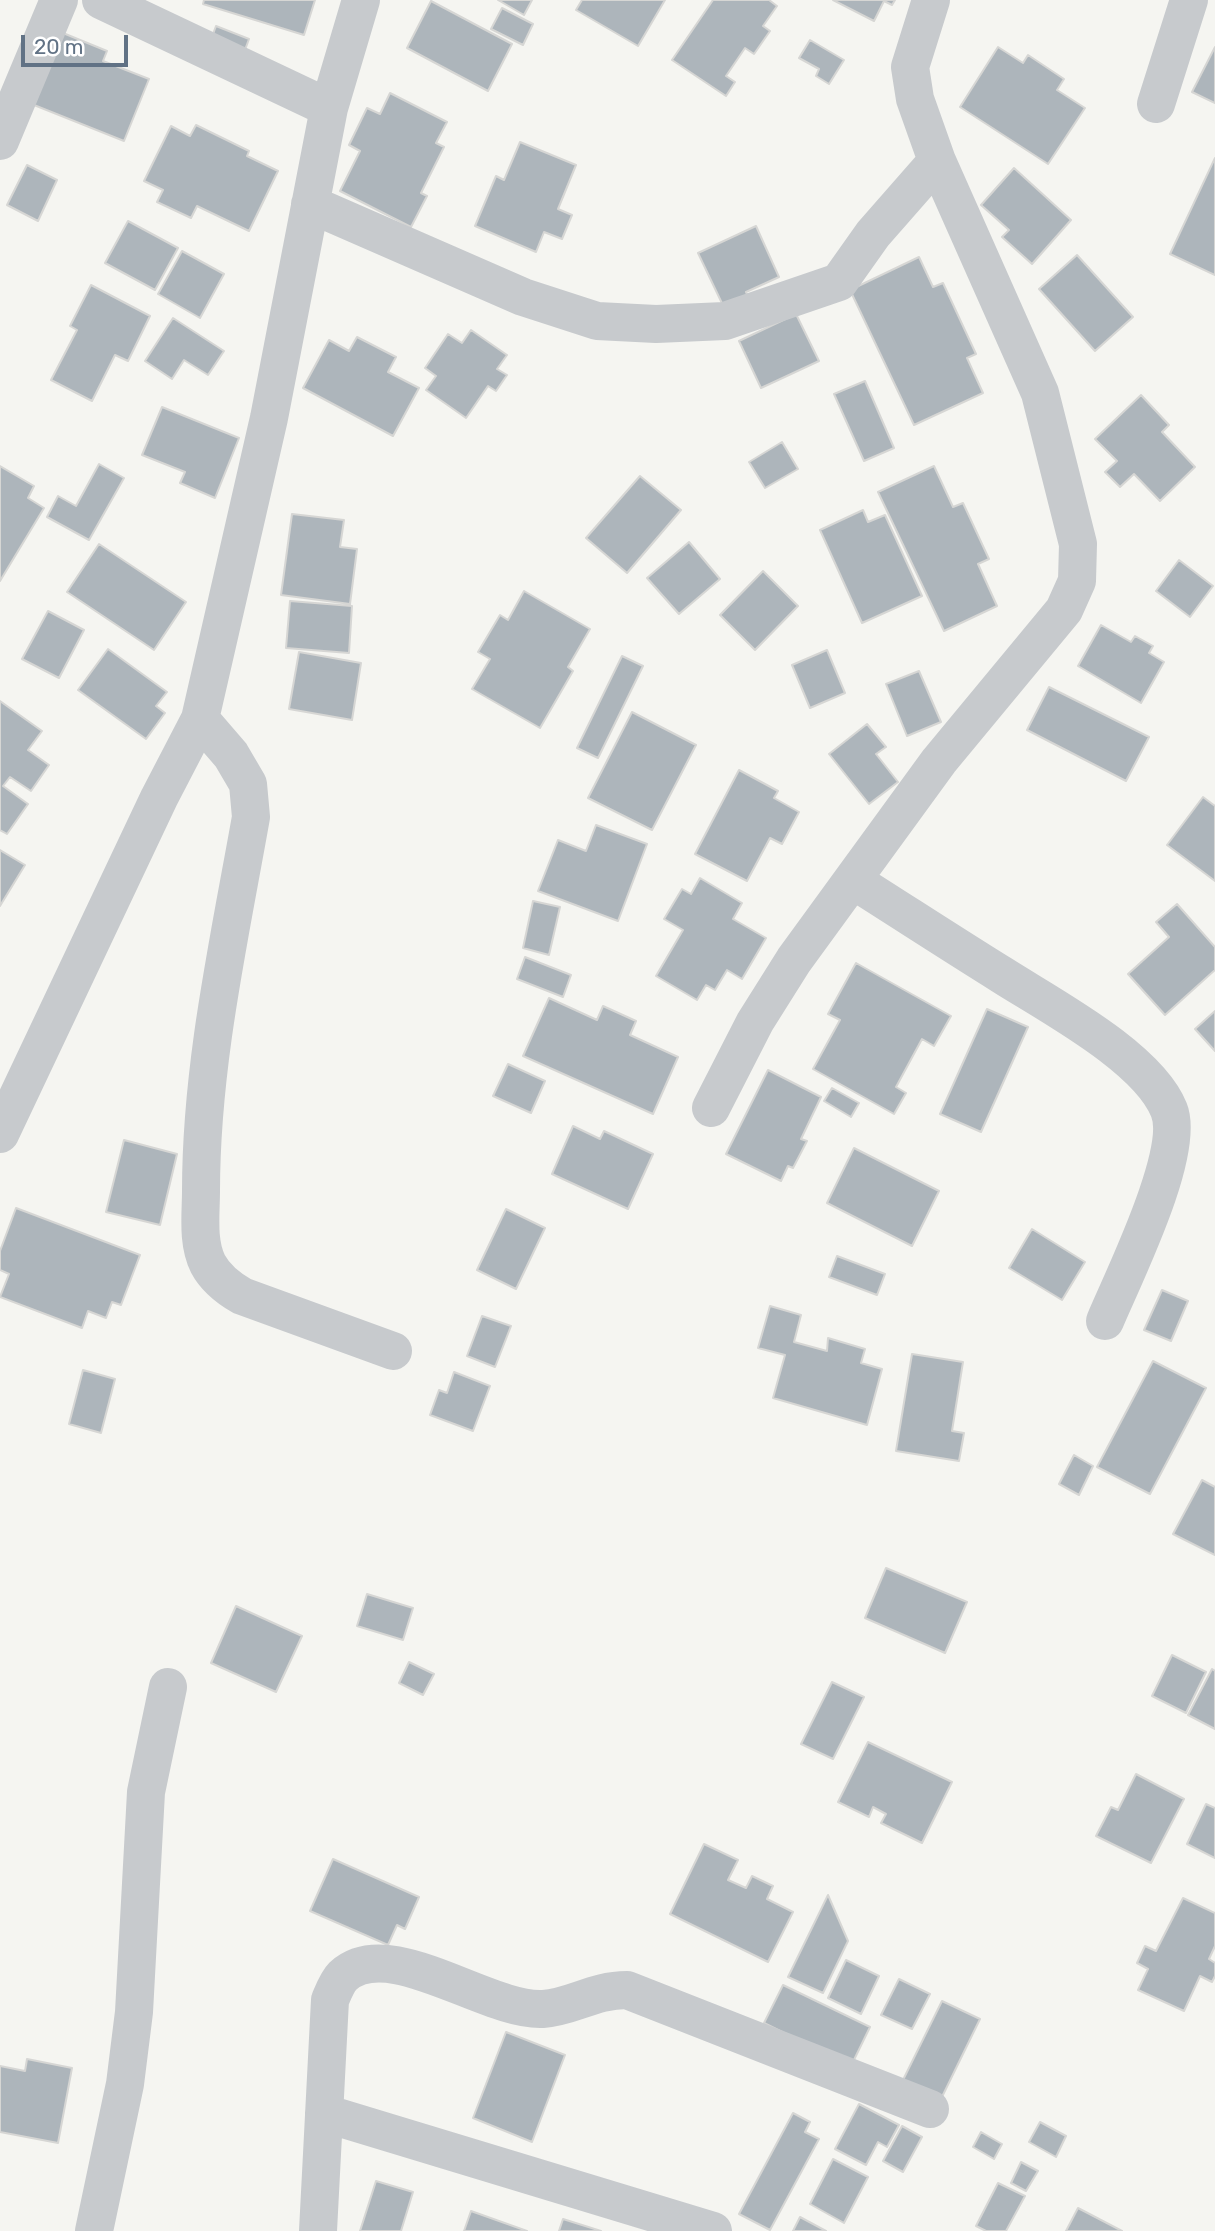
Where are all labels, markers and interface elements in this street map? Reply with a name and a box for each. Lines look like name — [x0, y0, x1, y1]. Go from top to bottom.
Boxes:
scale bar — [24, 21, 131, 65]
text: 20 m — [34, 34, 83, 59]

